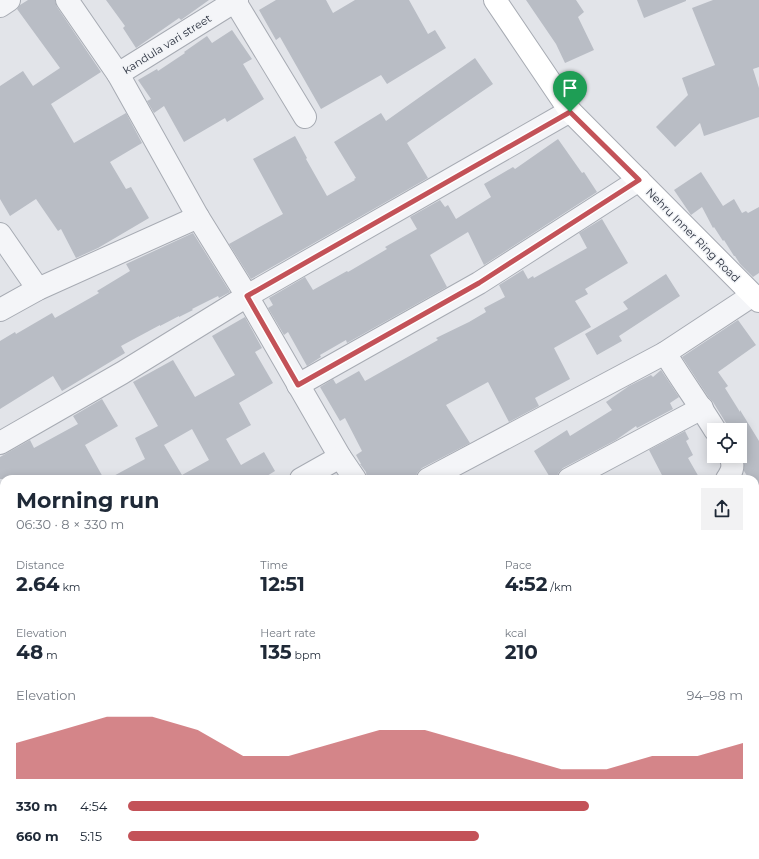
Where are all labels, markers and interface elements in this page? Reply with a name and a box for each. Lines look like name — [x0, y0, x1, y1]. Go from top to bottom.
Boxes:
street label: kandula vari street — [120, 11, 214, 77]
pin — [553, 71, 587, 112]
icon: arrive — [559, 77, 581, 99]
street label: Nehru Inner Ring Road — [643, 185, 743, 285]
map controls — [707, 423, 747, 463]
button: locate — [707, 423, 747, 463]
text: Morning run — [16, 487, 159, 514]
button: share — [701, 488, 743, 530]
text: 06:30 · 8 × 330 m — [16, 516, 124, 532]
text: Distance — [16, 558, 64, 572]
text: Time — [260, 558, 288, 572]
text: Pace — [505, 558, 532, 572]
text: 2.64 — [16, 572, 60, 596]
text: 12:51 — [260, 572, 305, 596]
text: 4:52 — [505, 572, 547, 596]
text: km — [60, 580, 81, 594]
text: /km — [547, 580, 572, 594]
text: Elevation — [16, 626, 67, 640]
text: Heart rate — [260, 626, 316, 640]
text: kcal — [505, 626, 527, 640]
text: 48 — [16, 640, 43, 664]
text: 135 — [260, 640, 292, 664]
text: 210 — [505, 640, 538, 664]
text: m — [43, 648, 58, 662]
text: bpm — [292, 648, 321, 662]
text: Elevation — [16, 687, 76, 703]
text: 94–98 m — [686, 687, 743, 703]
text: 330 m — [16, 798, 57, 814]
text: 4:54 — [80, 798, 107, 814]
text: 660 m — [16, 828, 59, 844]
text: 5:15 — [80, 828, 102, 844]

